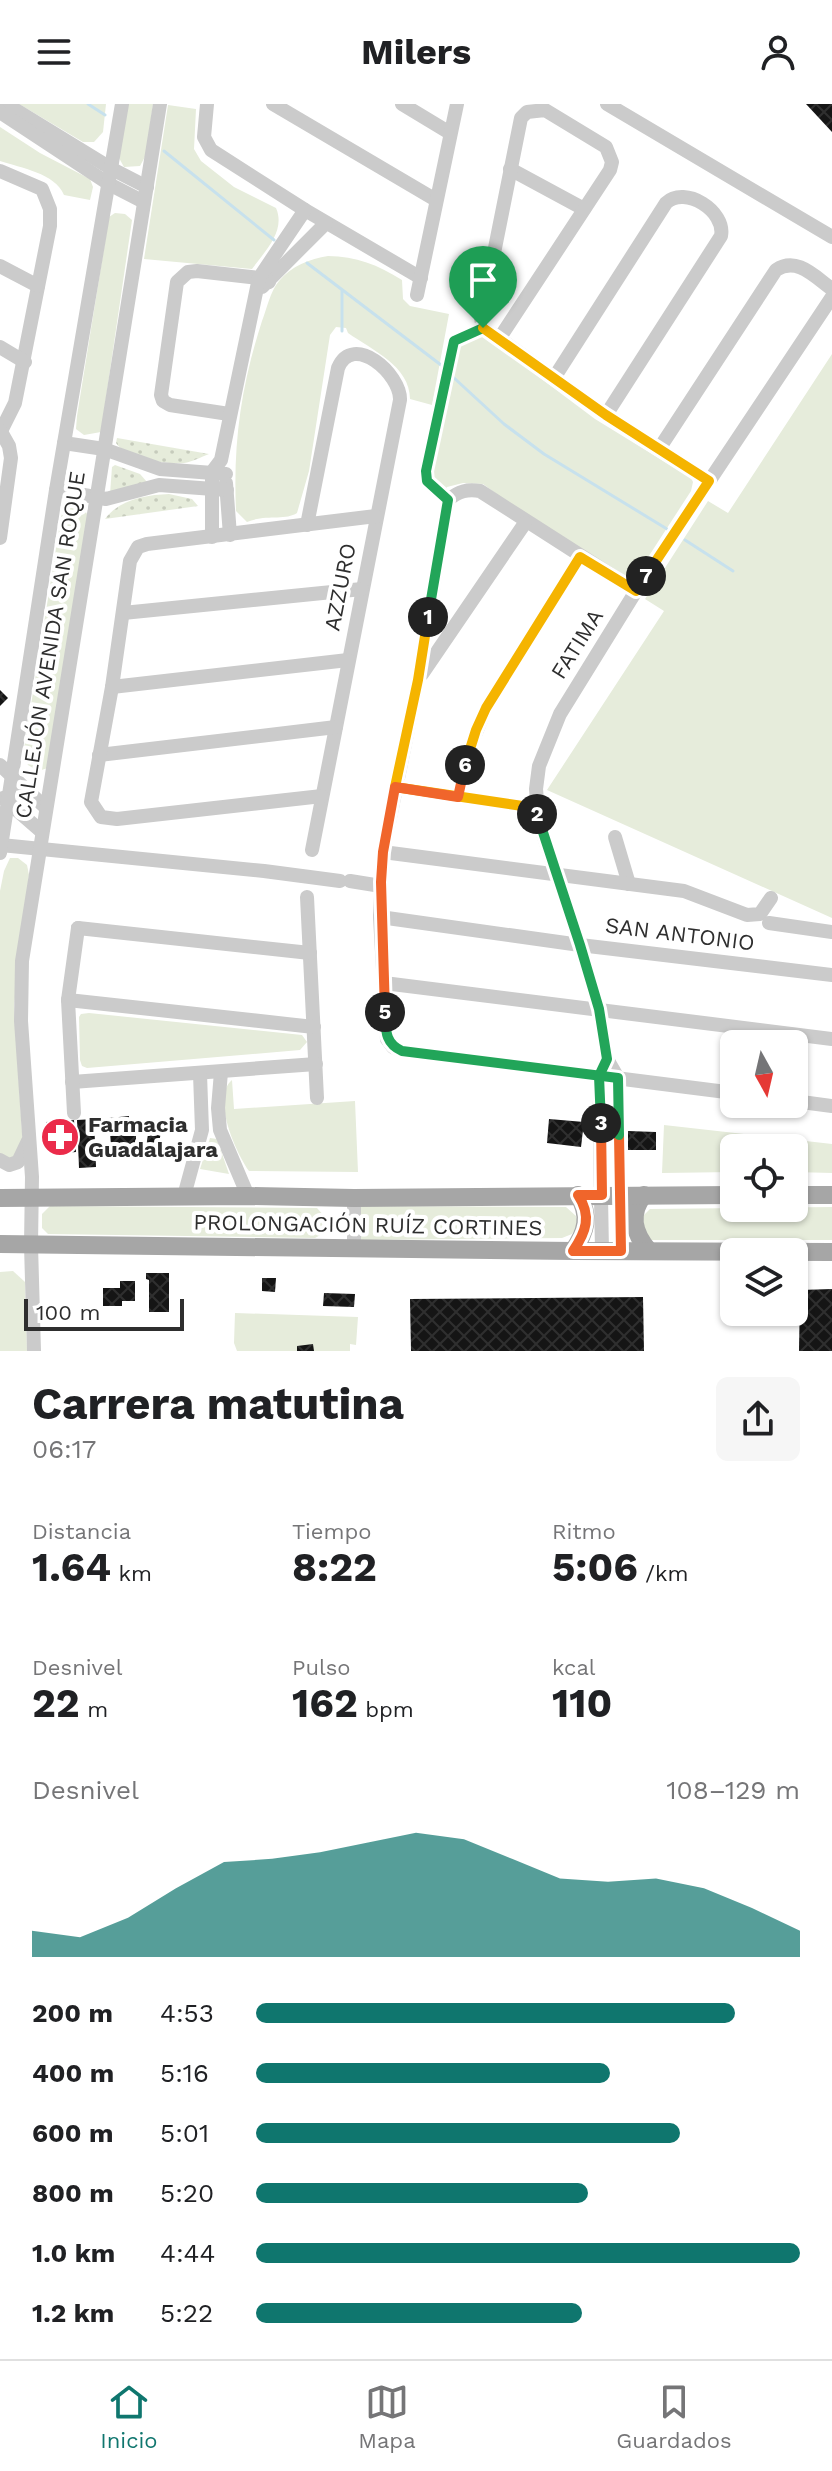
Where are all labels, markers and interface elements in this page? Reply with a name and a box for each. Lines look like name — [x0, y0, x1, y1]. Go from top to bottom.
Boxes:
icon: menu — [32, 30, 76, 74]
icon: person — [756, 30, 800, 74]
text: Milers — [361, 31, 471, 73]
pin — [449, 246, 517, 328]
icon: arrive — [461, 258, 505, 302]
street label: CALLEJÓN AVENIDA SAN ROQUE — [10, 470, 90, 820]
street label: AZZURO — [319, 541, 361, 633]
pin: 7 — [626, 556, 666, 596]
text: 7 — [639, 563, 653, 588]
pin: 1 — [408, 597, 448, 637]
text: 1 — [423, 604, 433, 629]
street label: FATIMA — [546, 605, 608, 683]
pin: 6 — [445, 745, 485, 785]
text: 6 — [458, 752, 472, 777]
pin: 2 — [517, 794, 557, 834]
text: 2 — [530, 801, 544, 826]
street label: SAN ANTONIO — [604, 912, 756, 956]
pin: 5 — [365, 992, 405, 1032]
text: 5 — [379, 999, 391, 1024]
north arrow — [720, 1030, 808, 1118]
map controls — [720, 1030, 808, 1326]
pin: 3 — [581, 1103, 621, 1143]
text: 3 — [594, 1110, 608, 1135]
place label: Farmacia Guadalajara — [88, 1112, 218, 1162]
pharmacy icon: Farmacia Guadalajara — [39, 1116, 81, 1158]
button: locate — [720, 1134, 808, 1222]
street label: PROLONGACIÓN RUÍZ CORTINES — [193, 1209, 543, 1241]
button: layers — [720, 1238, 808, 1326]
scale bar — [24, 1295, 184, 1331]
text: 100 m — [36, 1300, 100, 1325]
button: share — [716, 1377, 800, 1461]
text: Carrera matutina — [32, 1378, 404, 1430]
text: 06:17 — [32, 1434, 96, 1464]
text: Distancia — [32, 1519, 131, 1544]
text: Tiempo — [292, 1519, 371, 1544]
text: Ritmo — [552, 1519, 616, 1544]
text: 1.64 — [32, 1544, 111, 1591]
text: 8:22 — [292, 1544, 377, 1591]
text: 5:06 — [552, 1544, 638, 1591]
text: km — [111, 1561, 152, 1586]
text: /km — [638, 1561, 688, 1586]
text: Desnivel — [32, 1655, 123, 1680]
text: Pulso — [292, 1655, 351, 1680]
text: kcal — [552, 1655, 596, 1680]
text: 22 — [32, 1680, 80, 1727]
text: 162 — [292, 1680, 358, 1727]
text: 110 — [552, 1680, 612, 1727]
text: m — [80, 1697, 108, 1722]
text: bpm — [358, 1697, 414, 1722]
text: Desnivel — [32, 1775, 139, 1805]
text: 108–129 m — [666, 1775, 800, 1805]
text: 200 m — [32, 1998, 113, 2028]
text: 4:53 — [160, 1998, 214, 2028]
text: 400 m — [32, 2058, 114, 2088]
text: 5:16 — [160, 2058, 209, 2088]
text: 600 m — [32, 2118, 113, 2148]
text: 5:01 — [160, 2118, 209, 2148]
text: 800 m — [32, 2178, 114, 2208]
text: 5:20 — [160, 2178, 214, 2208]
text: 1.0 km — [32, 2238, 115, 2268]
text: 4:44 — [160, 2238, 215, 2268]
text: 1.2 km — [32, 2298, 114, 2328]
text: 5:22 — [160, 2298, 213, 2328]
tab: Inicio — [100, 2380, 158, 2453]
tab: Mapa — [358, 2380, 416, 2453]
tab: Guardados — [616, 2380, 732, 2453]

